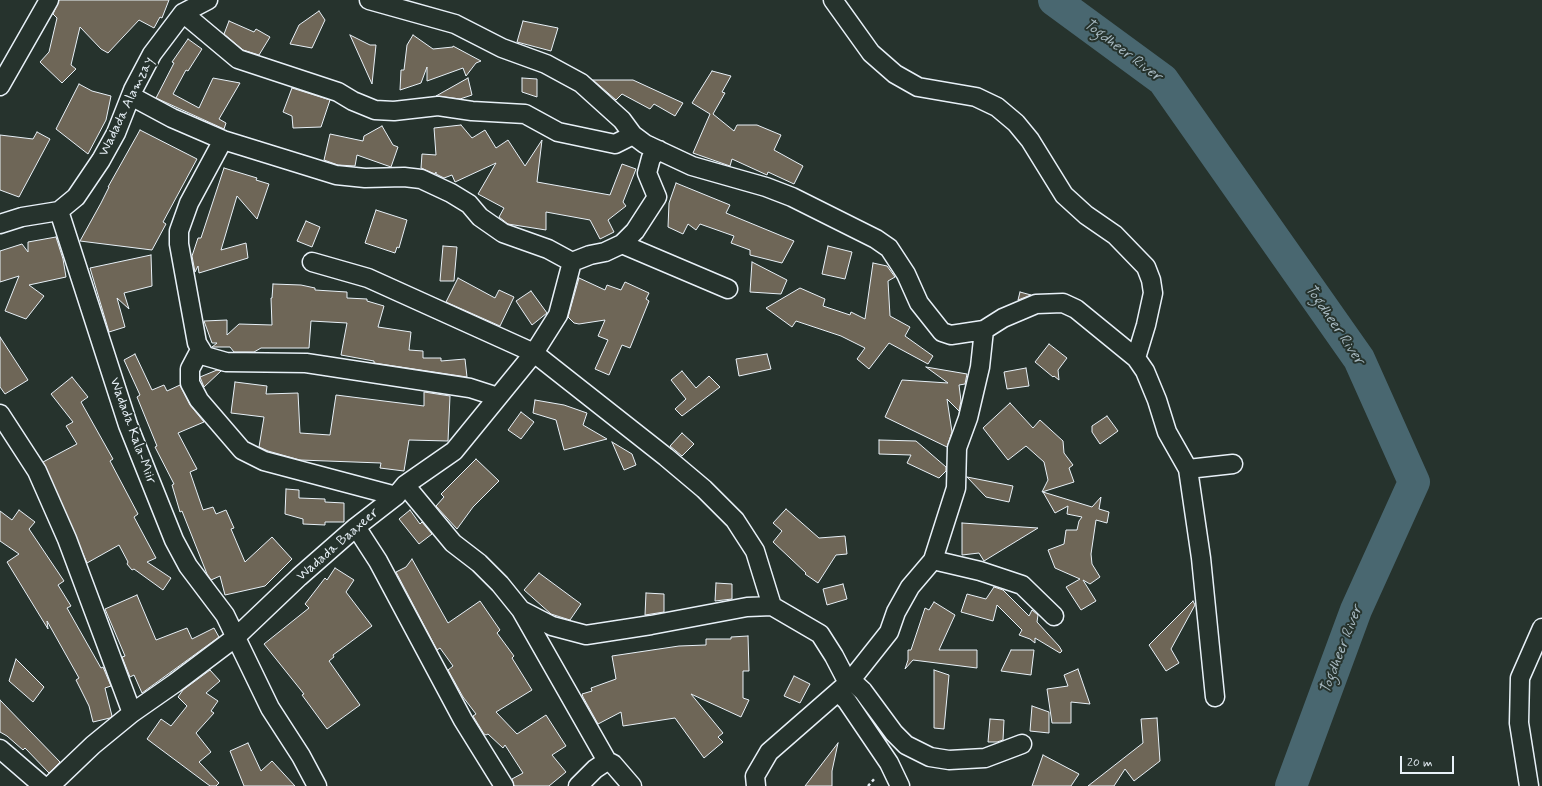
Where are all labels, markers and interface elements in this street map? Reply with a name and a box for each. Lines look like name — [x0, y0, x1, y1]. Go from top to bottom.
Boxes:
water label: Togdheer River — [1079, 16, 1165, 86]
street label: Wadada Alamzay — [96, 55, 158, 159]
water label: Togdheer River — [1300, 281, 1368, 369]
street label: Wadada Kala-Miir — [105, 376, 159, 486]
street label: Wadada Baaxeer — [294, 505, 382, 585]
water label: Togdheer River — [1317, 603, 1367, 697]
scale bar — [1402, 748, 1456, 774]
text: 20 m — [1407, 755, 1433, 771]

